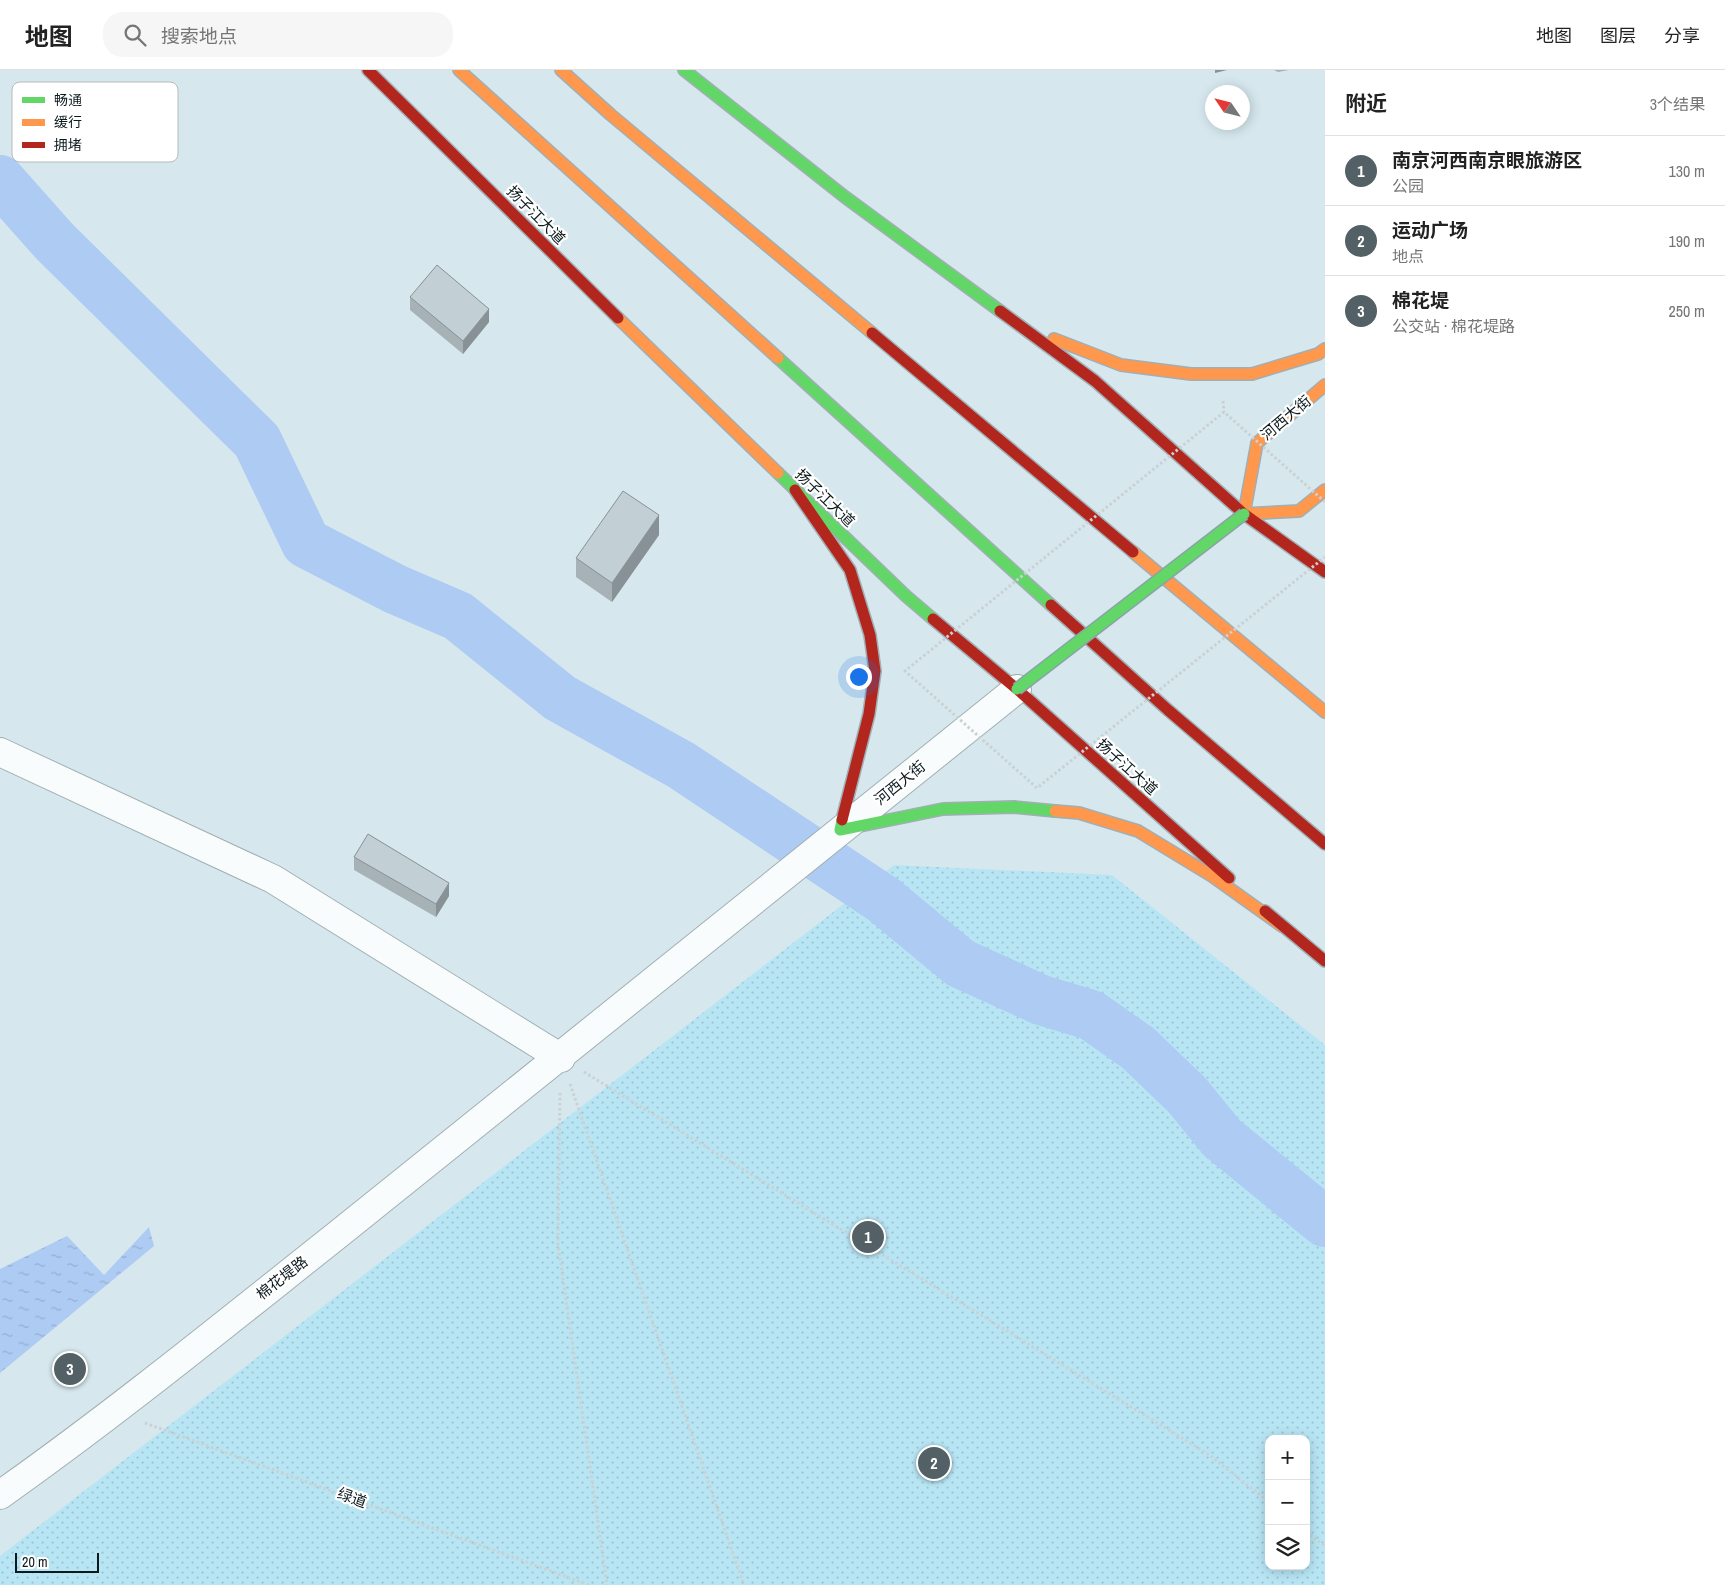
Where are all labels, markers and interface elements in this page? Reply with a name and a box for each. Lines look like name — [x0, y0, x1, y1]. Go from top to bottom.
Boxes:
search box — [103, 12, 453, 57]
text: 地图 — [25, 20, 73, 52]
icon: search — [121, 21, 149, 49]
text: 搜索地点 — [161, 23, 237, 49]
text: 地图 — [1536, 23, 1572, 48]
text: 图层 — [1600, 23, 1636, 48]
text: 分享 — [1664, 23, 1700, 48]
legend — [12, 82, 178, 162]
north arrow — [1205, 85, 1250, 130]
text: 附近 — [1345, 89, 1387, 118]
text: 畅通 — [54, 91, 82, 109]
text: 3个结果 — [1650, 93, 1705, 115]
text: 缓行 — [54, 113, 82, 131]
text: 拥堵 — [54, 136, 82, 154]
text: 南京河西南京眼旅游区 — [1392, 147, 1582, 173]
text: 1 — [1357, 160, 1365, 182]
text: 130 m — [1669, 160, 1705, 182]
text: 公园 — [1392, 175, 1424, 197]
street label: 扬子江大道 — [502, 181, 570, 249]
text: 运动广场 — [1392, 217, 1468, 243]
text: 2 — [1357, 230, 1365, 252]
text: 190 m — [1669, 230, 1705, 252]
text: 地点 — [1392, 245, 1424, 267]
text: 棉花堤 — [1392, 287, 1449, 313]
text: 3 — [1357, 300, 1365, 322]
text: 250 m — [1669, 300, 1705, 322]
text: 公交站 · 棉花堤路 — [1392, 315, 1515, 337]
street label: 河西大街 — [1256, 390, 1315, 445]
street label: 扬子江大道 — [791, 464, 860, 531]
your location — [846, 664, 872, 690]
street label: 扬子江大道 — [1092, 734, 1162, 800]
street label: 河西大街 — [870, 756, 930, 810]
pin: 1 — [852, 1218, 884, 1256]
street label: 棉花堤路 — [252, 1251, 312, 1304]
pin: 3 — [54, 1350, 86, 1388]
map controls — [1265, 1435, 1310, 1570]
button: + — [1265, 1435, 1310, 1480]
pin: 2 — [918, 1444, 950, 1482]
button: − — [1265, 1480, 1310, 1525]
street label: 绿道 — [334, 1483, 370, 1513]
button: layers — [1265, 1525, 1310, 1570]
scale bar — [15, 1550, 99, 1573]
text: 20 m — [22, 1553, 48, 1571]

